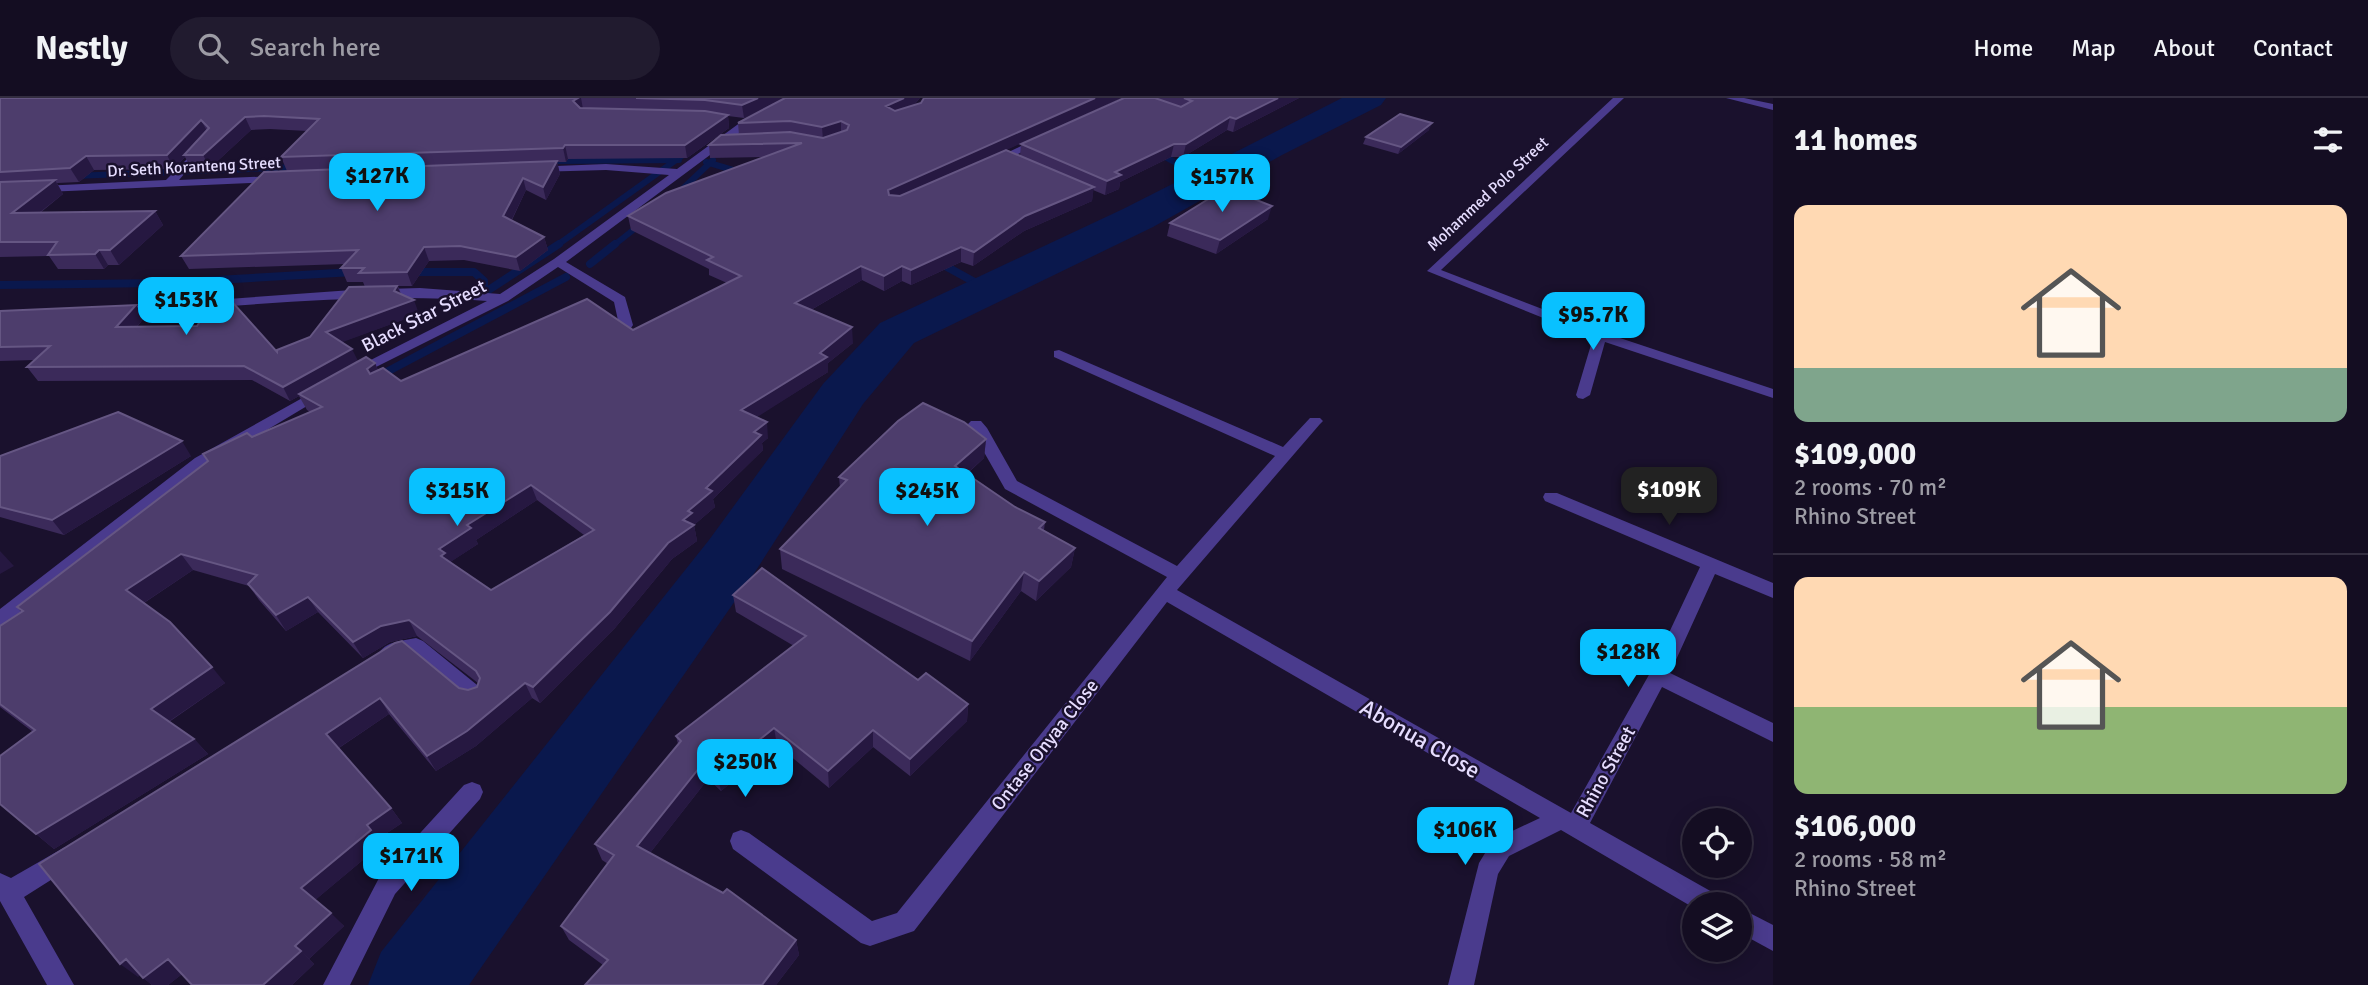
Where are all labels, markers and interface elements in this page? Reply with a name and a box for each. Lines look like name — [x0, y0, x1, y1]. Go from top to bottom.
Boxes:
search box — [170, 17, 660, 80]
text: Nestly — [35, 28, 128, 69]
icon: search — [194, 29, 232, 67]
text: Search here — [250, 32, 381, 64]
text: Home — [1973, 33, 2033, 63]
text: Map — [2071, 33, 2116, 63]
text: About — [2154, 33, 2215, 63]
text: Contact — [2253, 33, 2333, 63]
icon: filters — [2309, 121, 2347, 159]
text: 11 homes — [1794, 122, 1917, 159]
street label: Mohammed Polo Street — [1423, 132, 1553, 255]
street label: Dr. Seth Koranteng Street — [107, 152, 282, 182]
pin: $127K — [328, 153, 426, 213]
pin: $157K — [1173, 155, 1271, 214]
text: $127K — [345, 161, 409, 190]
text: $157K — [1190, 162, 1254, 191]
icon: home — [2008, 250, 2134, 376]
street label: Black Star Street — [358, 274, 491, 358]
pin: $153K — [137, 278, 235, 337]
text: $153K — [154, 285, 218, 314]
pin: $95.7K — [1536, 292, 1650, 352]
text: $95.7K — [1558, 300, 1628, 329]
text: $109,000 — [1794, 436, 1916, 473]
pin: $315K — [408, 468, 506, 528]
pin: $245K — [878, 468, 976, 528]
pin: $109K — [1620, 468, 1718, 527]
text: 2 rooms · 70 m² — [1794, 473, 1947, 502]
text: $109K — [1637, 475, 1701, 504]
text: $315K — [425, 476, 489, 505]
text: $245K — [895, 476, 959, 505]
text: Rhino Street — [1794, 502, 1916, 531]
icon: home — [2008, 622, 2134, 748]
pin: $128K — [1579, 630, 1677, 689]
text: $128K — [1596, 637, 1660, 666]
street label: Ontase Onyaa Close — [986, 674, 1104, 816]
street label: Abonua Close — [1355, 693, 1485, 785]
street label: Rhino Street — [1571, 722, 1641, 822]
pin: $250K — [696, 740, 794, 799]
text: $250K — [713, 747, 777, 776]
pin: $106K — [1416, 808, 1514, 867]
map controls — [1682, 808, 1752, 962]
button: locate — [1682, 808, 1752, 878]
text: $106,000 — [1794, 808, 1916, 845]
text: $106K — [1433, 815, 1497, 844]
pin: $171K — [362, 834, 460, 893]
text: $171K — [379, 841, 443, 870]
text: 2 rooms · 58 m² — [1794, 845, 1947, 874]
text: Rhino Street — [1794, 874, 1916, 903]
button: layers — [1682, 892, 1752, 962]

